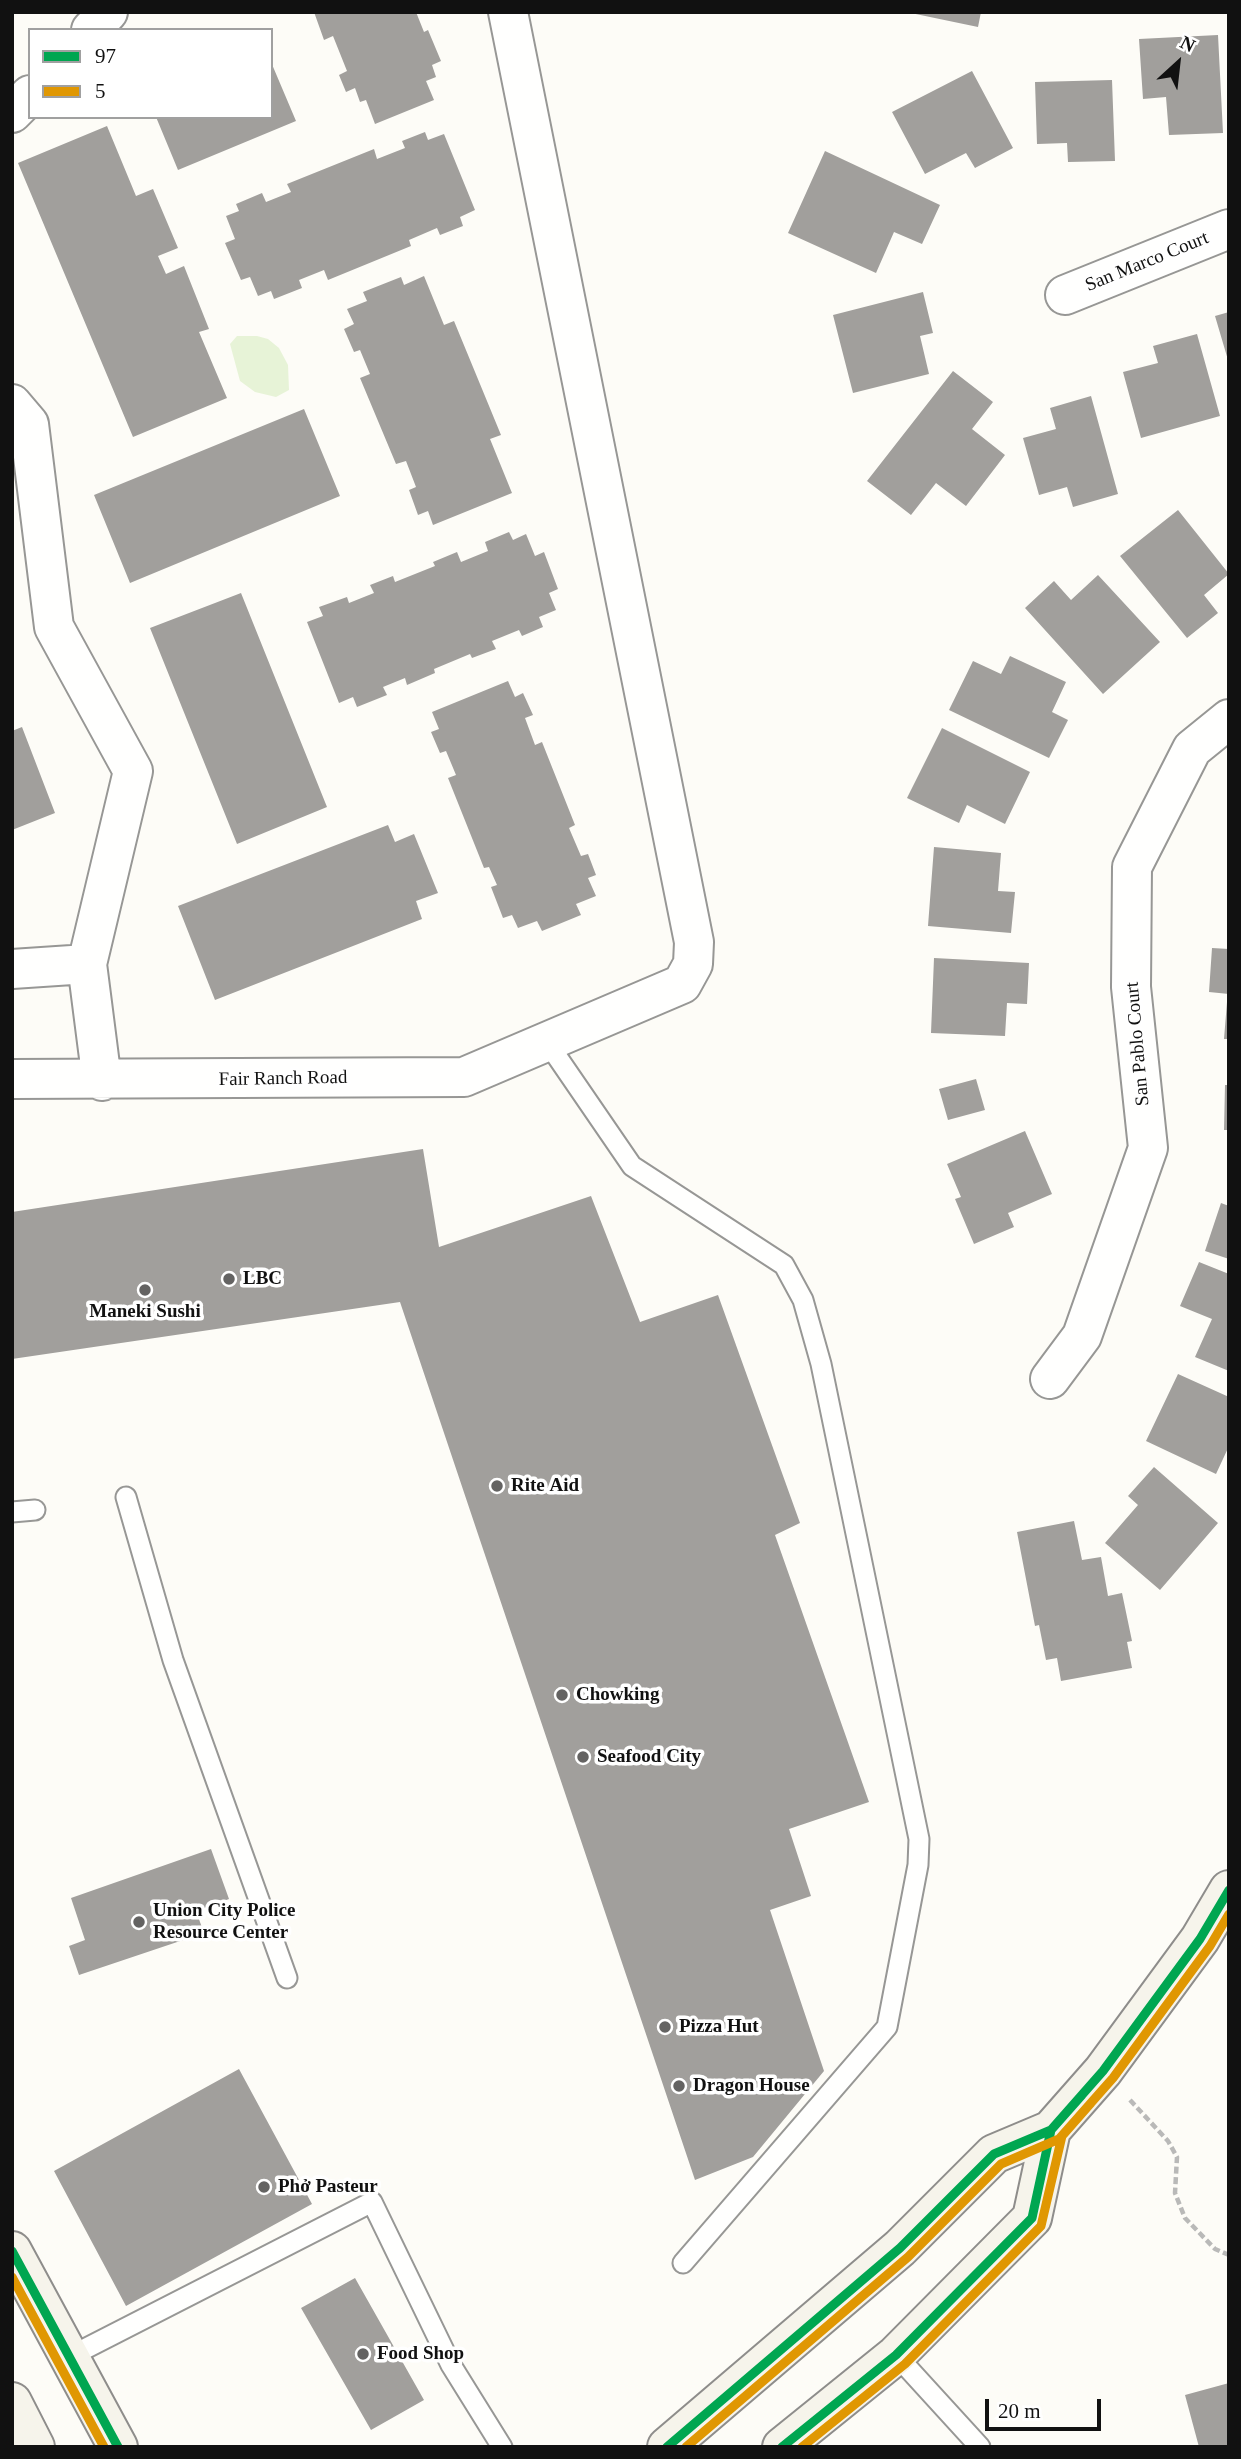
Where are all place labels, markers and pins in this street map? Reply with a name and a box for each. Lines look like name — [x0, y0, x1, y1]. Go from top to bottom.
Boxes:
place label: LBC — [243, 1268, 282, 1290]
marker: LBC — [221, 1271, 237, 1287]
marker: Maneki Sushi — [137, 1282, 153, 1298]
place label: Maneki Sushi — [89, 1301, 201, 1323]
place label: Rite Aid — [511, 1475, 579, 1497]
marker: Rite Aid — [489, 1478, 505, 1494]
place label: Chowking — [576, 1684, 659, 1706]
marker: Chowking — [554, 1687, 570, 1703]
place label: Seafood City — [597, 1746, 701, 1768]
marker: Seafood City — [575, 1749, 591, 1765]
place label: Union City Police Resource Center — [153, 1900, 295, 1944]
marker: Union City Police Resource Center — [131, 1914, 147, 1930]
place label: Pizza Hut — [679, 2016, 759, 2038]
marker: Pizza Hut — [657, 2019, 673, 2035]
place label: Dragon House — [693, 2075, 810, 2097]
marker: Dragon House — [671, 2078, 687, 2094]
place label: Phở Pasteur — [278, 2176, 378, 2198]
marker: Phở Pasteur — [256, 2179, 272, 2195]
place label: Food Shop — [377, 2343, 464, 2365]
marker: Food Shop — [355, 2346, 371, 2362]

